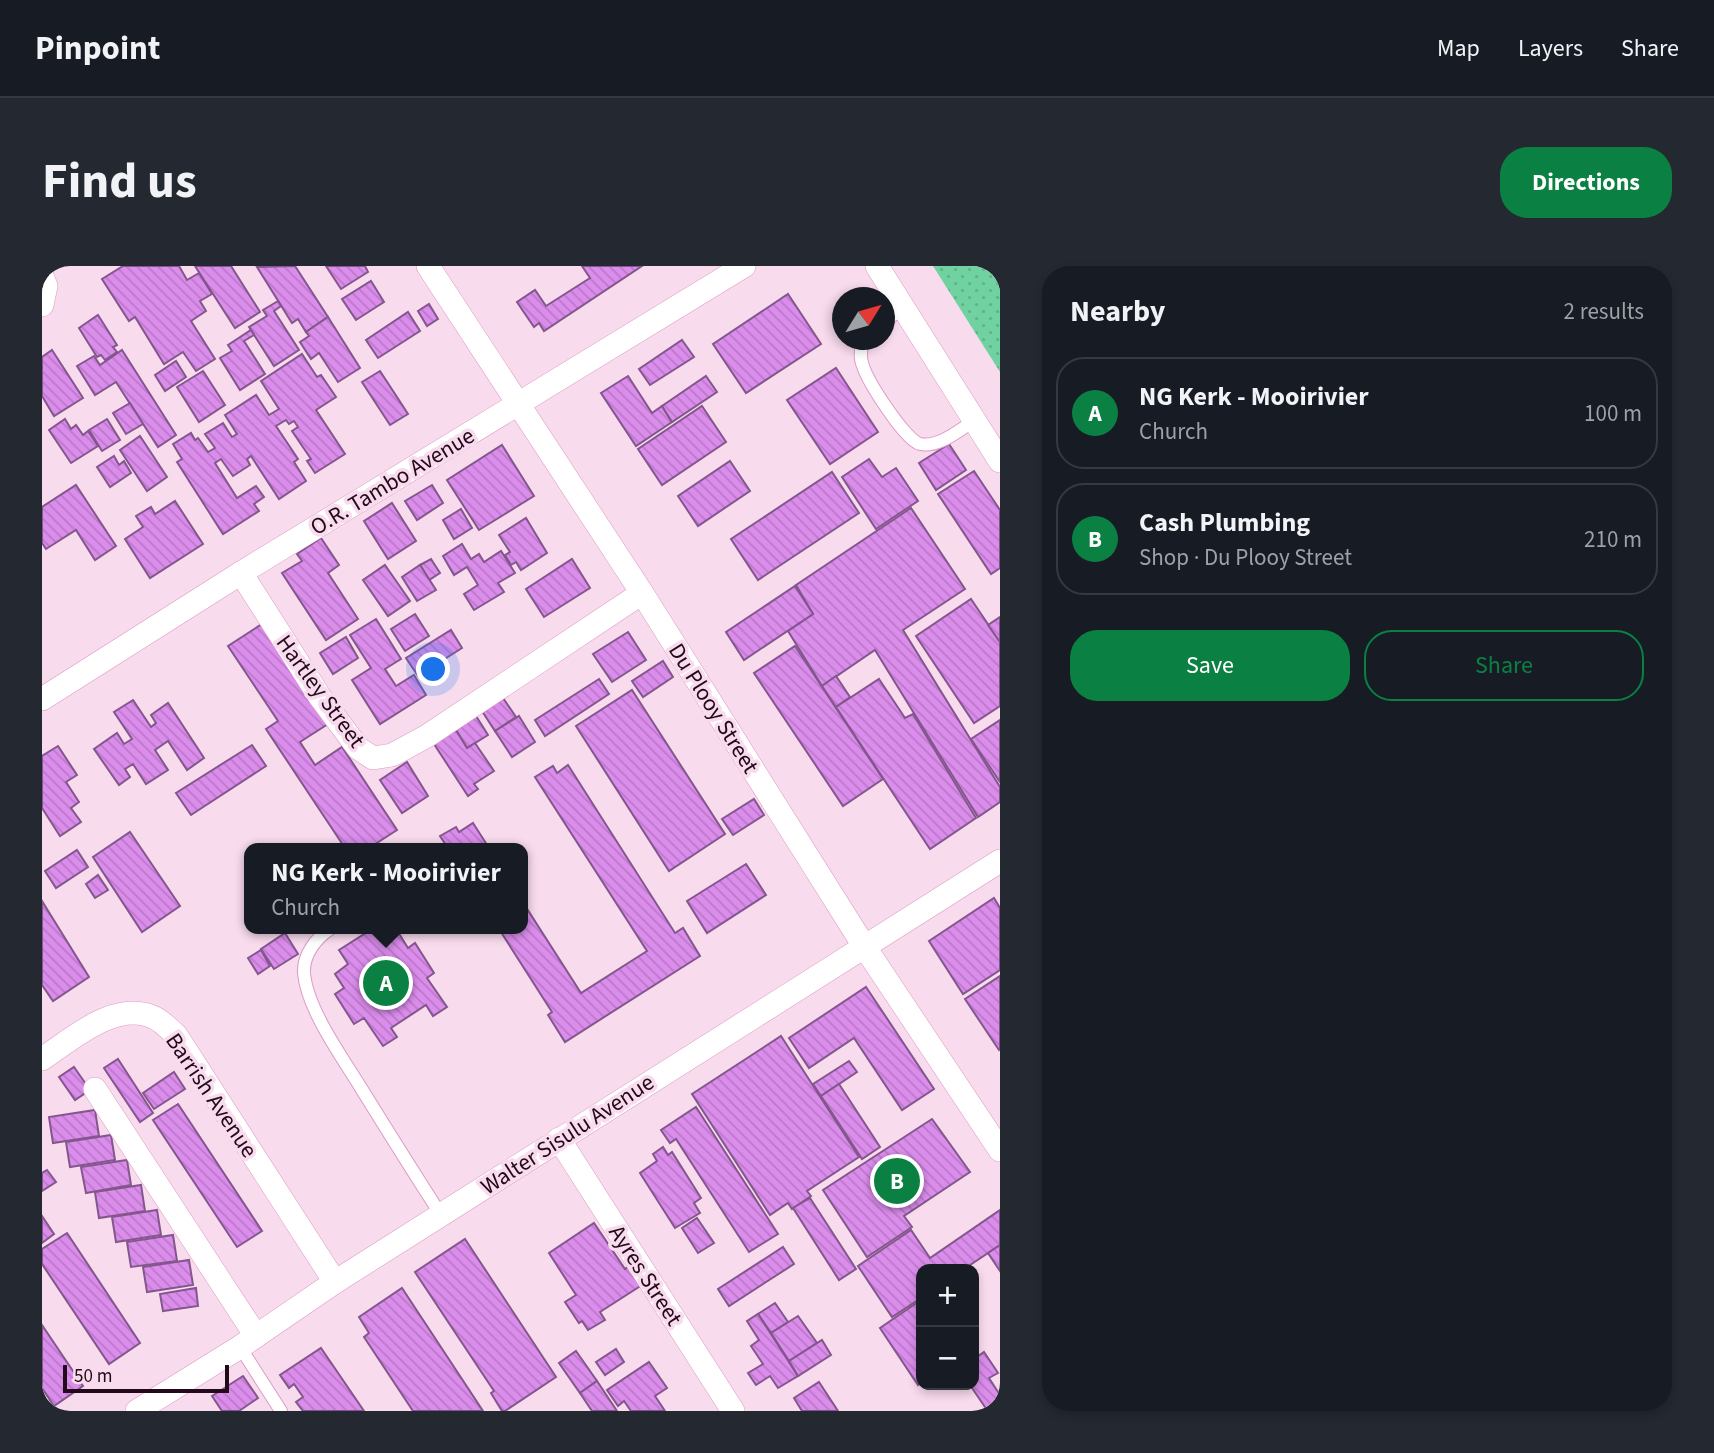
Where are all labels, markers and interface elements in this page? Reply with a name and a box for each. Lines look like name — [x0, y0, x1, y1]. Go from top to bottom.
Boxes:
text: Pinpoint — [35, 25, 161, 72]
text: Map — [1437, 31, 1480, 66]
text: Layers — [1518, 31, 1583, 66]
text: Share — [1621, 31, 1679, 66]
text: Find us — [42, 147, 197, 217]
button: Directions — [1500, 147, 1672, 218]
north arrow — [832, 287, 895, 350]
text: Nearby — [1070, 290, 1165, 333]
text: 2 results — [1564, 295, 1644, 328]
text: NG Kerk - Mooirivier — [1139, 378, 1369, 415]
text: A — [1088, 397, 1102, 430]
text: 100 m — [1584, 397, 1642, 430]
text: Church — [1139, 415, 1208, 448]
street label: O.R. Tambo Avenue — [304, 419, 481, 544]
text: Cash Plumbing — [1139, 504, 1310, 541]
text: B — [1088, 523, 1102, 556]
text: 210 m — [1584, 523, 1642, 556]
text: Shop · Du Plooy Street — [1139, 541, 1352, 574]
street label: Hartley Street — [268, 628, 373, 755]
button: Save — [1070, 630, 1350, 701]
button: Share — [1364, 630, 1644, 701]
street label: Du Plooy Street — [660, 637, 767, 780]
your location — [416, 652, 450, 686]
popup — [244, 843, 528, 934]
text: NG Kerk - Mooirivier — [271, 854, 501, 891]
text: Church — [271, 891, 340, 924]
pin: A — [363, 957, 409, 1009]
street label: Barrish Avenue — [158, 1026, 266, 1164]
street label: Walter Sisulu Avenue — [474, 1066, 660, 1203]
pin: B — [874, 1155, 920, 1207]
street label: Ayres Street — [601, 1218, 691, 1332]
map controls — [916, 1264, 979, 1390]
button: + — [916, 1264, 979, 1327]
button: − — [916, 1327, 979, 1390]
scale bar — [63, 1362, 229, 1394]
text: 50 m — [74, 1363, 112, 1390]

